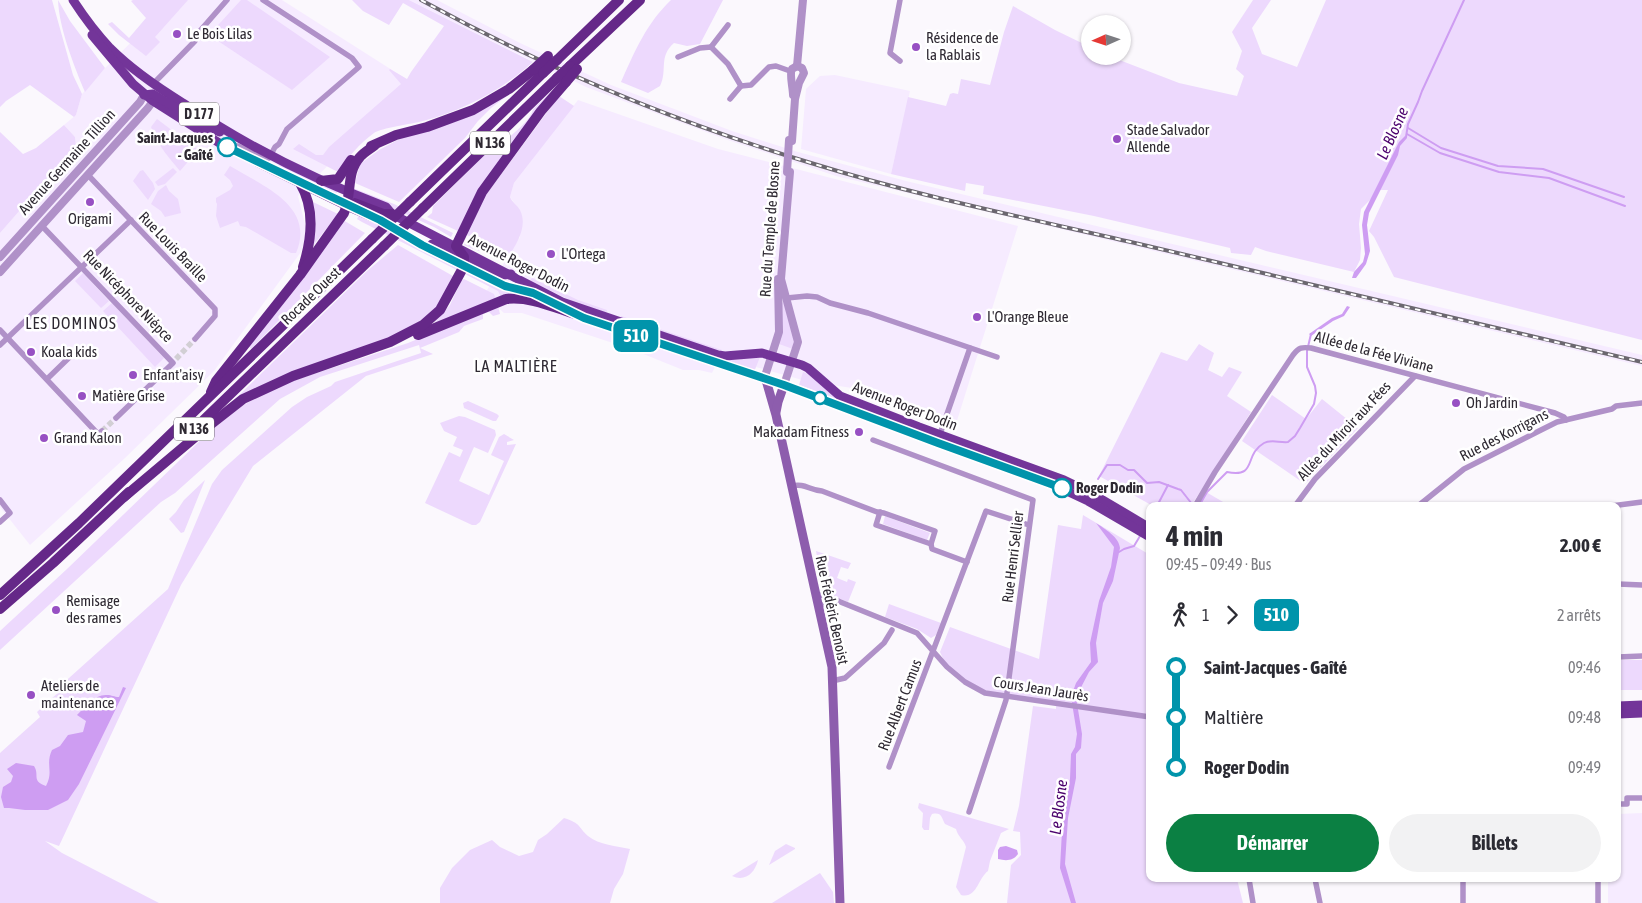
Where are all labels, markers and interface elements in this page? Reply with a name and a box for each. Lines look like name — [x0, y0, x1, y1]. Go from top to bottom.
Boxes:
north arrow — [1081, 15, 1131, 65]
map controls — [1081, 15, 1131, 65]
place label: Le Bois Lilas — [187, 25, 252, 42]
marker: Le Bois Lilas — [171, 28, 183, 40]
place label: Résidence de la Rablais — [926, 29, 999, 63]
marker: Résidence de la Rablais — [910, 41, 922, 53]
road number: D 177 — [179, 102, 219, 126]
water label: Le Blosne — [1373, 104, 1411, 162]
street label: Avenue Germaine Tillion — [15, 106, 118, 218]
place label: Stade Salvador Allende — [1127, 121, 1210, 155]
place label: Saint-Jacques - Gaîté — [137, 129, 214, 163]
road number: N 136 — [470, 132, 510, 154]
marker: Stade Salvador Allende — [1111, 133, 1123, 145]
marker: Saint-Jacques - Gaîté — [217, 137, 237, 157]
street label: Rue du Temple de Blosne — [756, 160, 783, 298]
marker: Origami — [84, 196, 96, 208]
street label: Rue Louis Braille — [136, 208, 211, 285]
place label: Origami — [68, 210, 112, 227]
street label: Avenue Roger Dodin — [466, 230, 572, 295]
place label: L'Ortega — [561, 245, 606, 262]
street label: Rue Nicéphore Niépce — [80, 246, 177, 345]
marker: L'Ortega — [545, 248, 557, 260]
street label: Rocade Ouest — [278, 263, 344, 328]
place label: L'Orange Bleue — [987, 308, 1069, 325]
marker: L'Orange Bleue — [971, 311, 983, 323]
district label: LES DOMINOS — [25, 314, 117, 332]
line badge: 510 — [607, 320, 665, 352]
text: 510 — [623, 325, 649, 346]
street label: Allée de la Fée Viviane — [1313, 327, 1436, 376]
place label: Koala kids — [41, 343, 97, 360]
marker: Koala kids — [25, 346, 37, 358]
district label: LA MALTIÈRE — [474, 357, 558, 375]
place label: Enfant'aisy — [143, 366, 204, 383]
marker: Enfant'aisy — [127, 369, 139, 381]
street label: Avenue Roger Dodin — [850, 378, 960, 433]
street label: Allée du Miroir aux Fées — [1293, 378, 1394, 484]
place label: Matière Grise — [92, 387, 165, 404]
marker: Matière Grise — [76, 390, 88, 402]
unlabelled marker — [813, 391, 827, 405]
place label: Oh Jardin — [1466, 394, 1518, 411]
marker: Oh Jardin — [1450, 397, 1462, 409]
street label: Rue des Korrigans — [1457, 405, 1551, 464]
road number: N 136 — [174, 418, 214, 440]
place label: Makadam Fitness — [753, 423, 849, 440]
marker: Makadam Fitness — [853, 426, 865, 438]
place label: Grand Kalon — [54, 429, 122, 446]
marker: Grand Kalon — [38, 432, 50, 444]
marker: Roger Dodin — [1052, 478, 1072, 498]
place label: Roger Dodin — [1076, 479, 1143, 496]
street label: Rue Henri Sellier — [998, 510, 1027, 604]
text: 4 min — [1166, 520, 1223, 552]
text: 2.00 € — [1560, 534, 1601, 556]
street label: Rue Frédéric Benoist — [813, 554, 852, 666]
text: 09:45 – 09:49 · Bus — [1166, 555, 1271, 573]
place label: Remisage des rames — [66, 592, 121, 626]
icon: walk — [1166, 601, 1194, 629]
icon: forward — [1218, 601, 1246, 629]
marker: Remisage des rames — [50, 604, 62, 616]
text: 510 — [1264, 604, 1289, 625]
text: 1 — [1202, 606, 1210, 624]
text: 2 arrêts — [1557, 606, 1601, 624]
text: Saint-Jacques - Gaîté — [1204, 656, 1347, 678]
street label: Rue Albert Camus — [874, 657, 925, 753]
text: 09:46 — [1568, 658, 1601, 676]
street label: Cours Jean Jaurès — [992, 673, 1090, 704]
place label: Ateliers de maintenance — [41, 677, 115, 711]
marker: Ateliers de maintenance — [25, 689, 37, 701]
text: Maltière — [1204, 706, 1263, 728]
text: 09:48 — [1568, 708, 1601, 726]
text: Roger Dodin — [1204, 756, 1289, 778]
text: 09:49 — [1568, 758, 1601, 776]
water label: Le Blosne — [1046, 778, 1070, 836]
button: Démarrer — [1166, 814, 1379, 872]
button: Billets — [1389, 814, 1601, 872]

